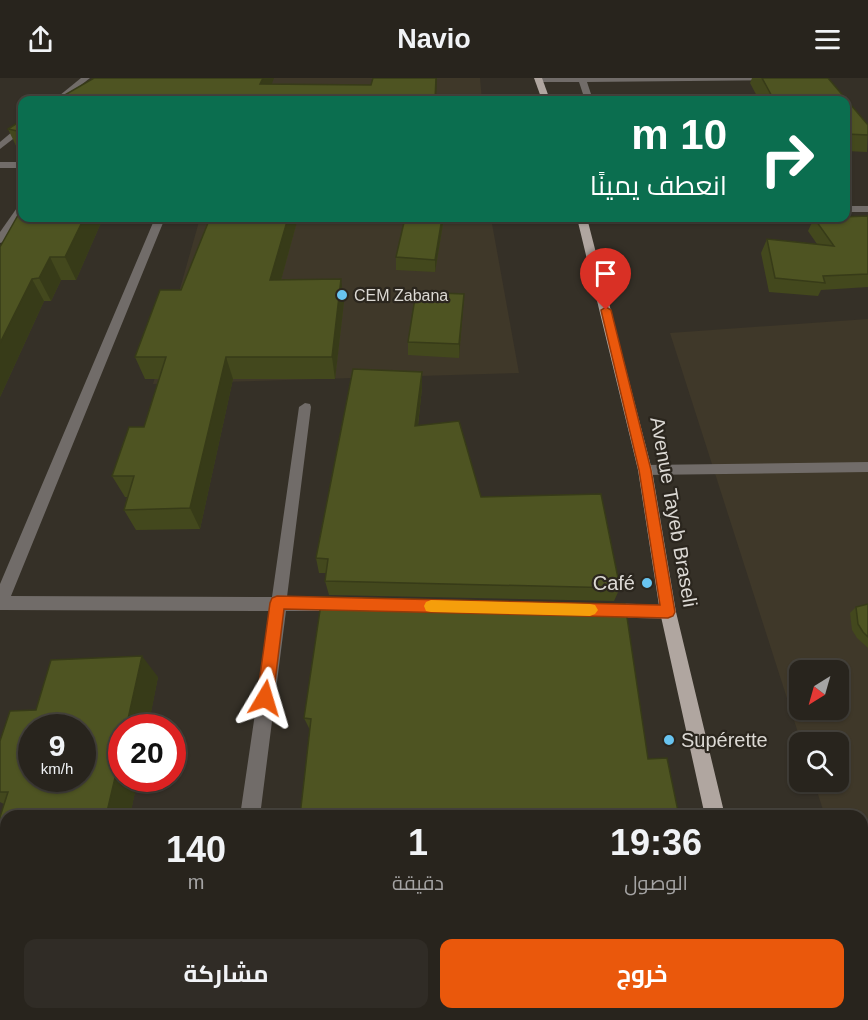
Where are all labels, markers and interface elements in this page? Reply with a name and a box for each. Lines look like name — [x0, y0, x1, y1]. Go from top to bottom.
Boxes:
icon: share — [24, 23, 57, 56]
icon: menu — [811, 23, 844, 56]
text: Navio — [397, 24, 471, 54]
text: 10 m — [631, 111, 727, 158]
icon: right — [748, 120, 826, 198]
text: انعطف يمينًا — [590, 171, 727, 201]
pin — [580, 248, 631, 310]
icon: arrive — [589, 257, 622, 290]
place label: CEM Zabana — [354, 287, 448, 304]
marker: CEM Zabana — [335, 288, 349, 302]
street label: Avenue Tayeb Braseli — [646, 415, 702, 609]
place label: Café — [593, 572, 635, 594]
marker: Café — [640, 576, 654, 590]
north arrow — [789, 660, 849, 720]
map controls — [789, 660, 849, 792]
position arrow — [233, 666, 297, 730]
speed limit sign: 20 — [108, 714, 186, 792]
text: 9 — [49, 729, 65, 762]
place label: Supérette — [681, 729, 768, 751]
button: search — [789, 732, 849, 792]
marker: Supérette — [662, 733, 676, 747]
text: km/h — [41, 760, 73, 777]
text: 1 — [408, 822, 428, 863]
text: 19:36 — [610, 822, 702, 863]
text: 140 — [166, 829, 226, 870]
text: m — [188, 871, 204, 893]
text: دقيقة — [392, 872, 444, 894]
text: الوصول — [624, 872, 688, 894]
button: مشاركة — [24, 939, 428, 1008]
button: خروج — [440, 939, 844, 1008]

